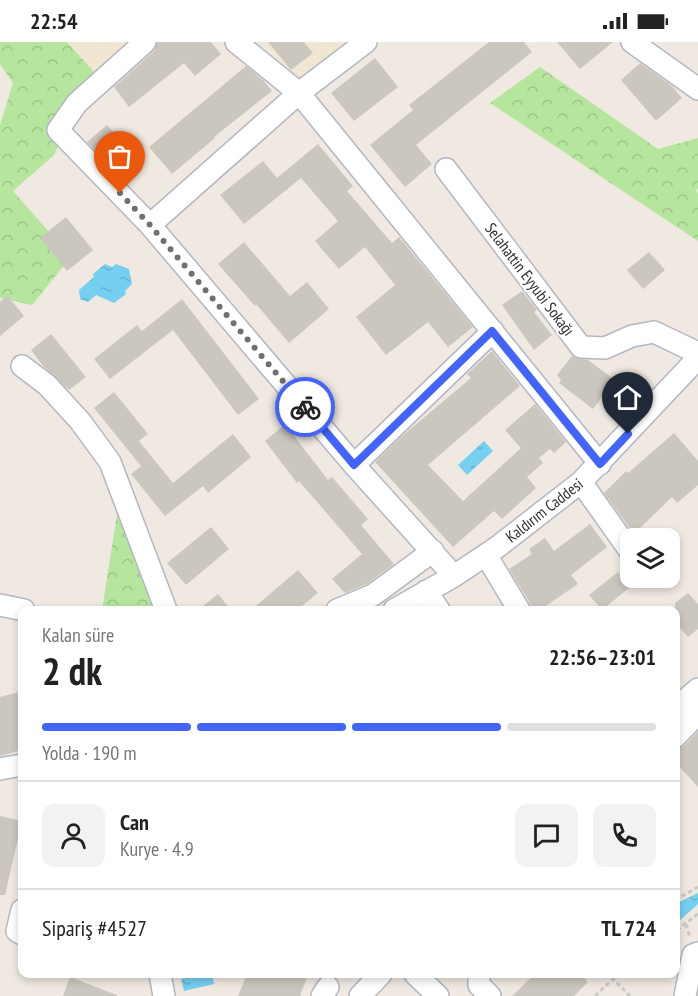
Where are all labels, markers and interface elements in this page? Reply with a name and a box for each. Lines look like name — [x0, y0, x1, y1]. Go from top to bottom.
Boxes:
text: 22:54 — [30, 7, 78, 35]
pin — [94, 131, 145, 193]
icon: bag — [103, 140, 136, 173]
street label: Selahattin Eyyubi Sokağı — [481, 219, 579, 339]
pin — [602, 372, 653, 434]
courier — [275, 377, 335, 437]
icon: home — [611, 381, 644, 414]
icon: bike — [289, 391, 322, 424]
street label: Kaldırım Caddesi — [501, 474, 587, 546]
map controls — [620, 528, 680, 588]
button: layers — [620, 528, 680, 588]
text: Kalan süre — [42, 622, 114, 648]
text: 22:56–23:01 — [549, 643, 656, 671]
text: 2 dk — [42, 645, 102, 696]
text: Yolda · 190 m — [42, 740, 137, 766]
button: person — [42, 804, 105, 867]
button: chat — [515, 804, 578, 867]
button: phone — [593, 804, 656, 867]
text: Can — [120, 808, 149, 836]
text: Kurye · 4.9 — [120, 836, 194, 862]
text: Sipariş #4527 — [42, 914, 147, 942]
text: TL 724 — [601, 914, 656, 942]

